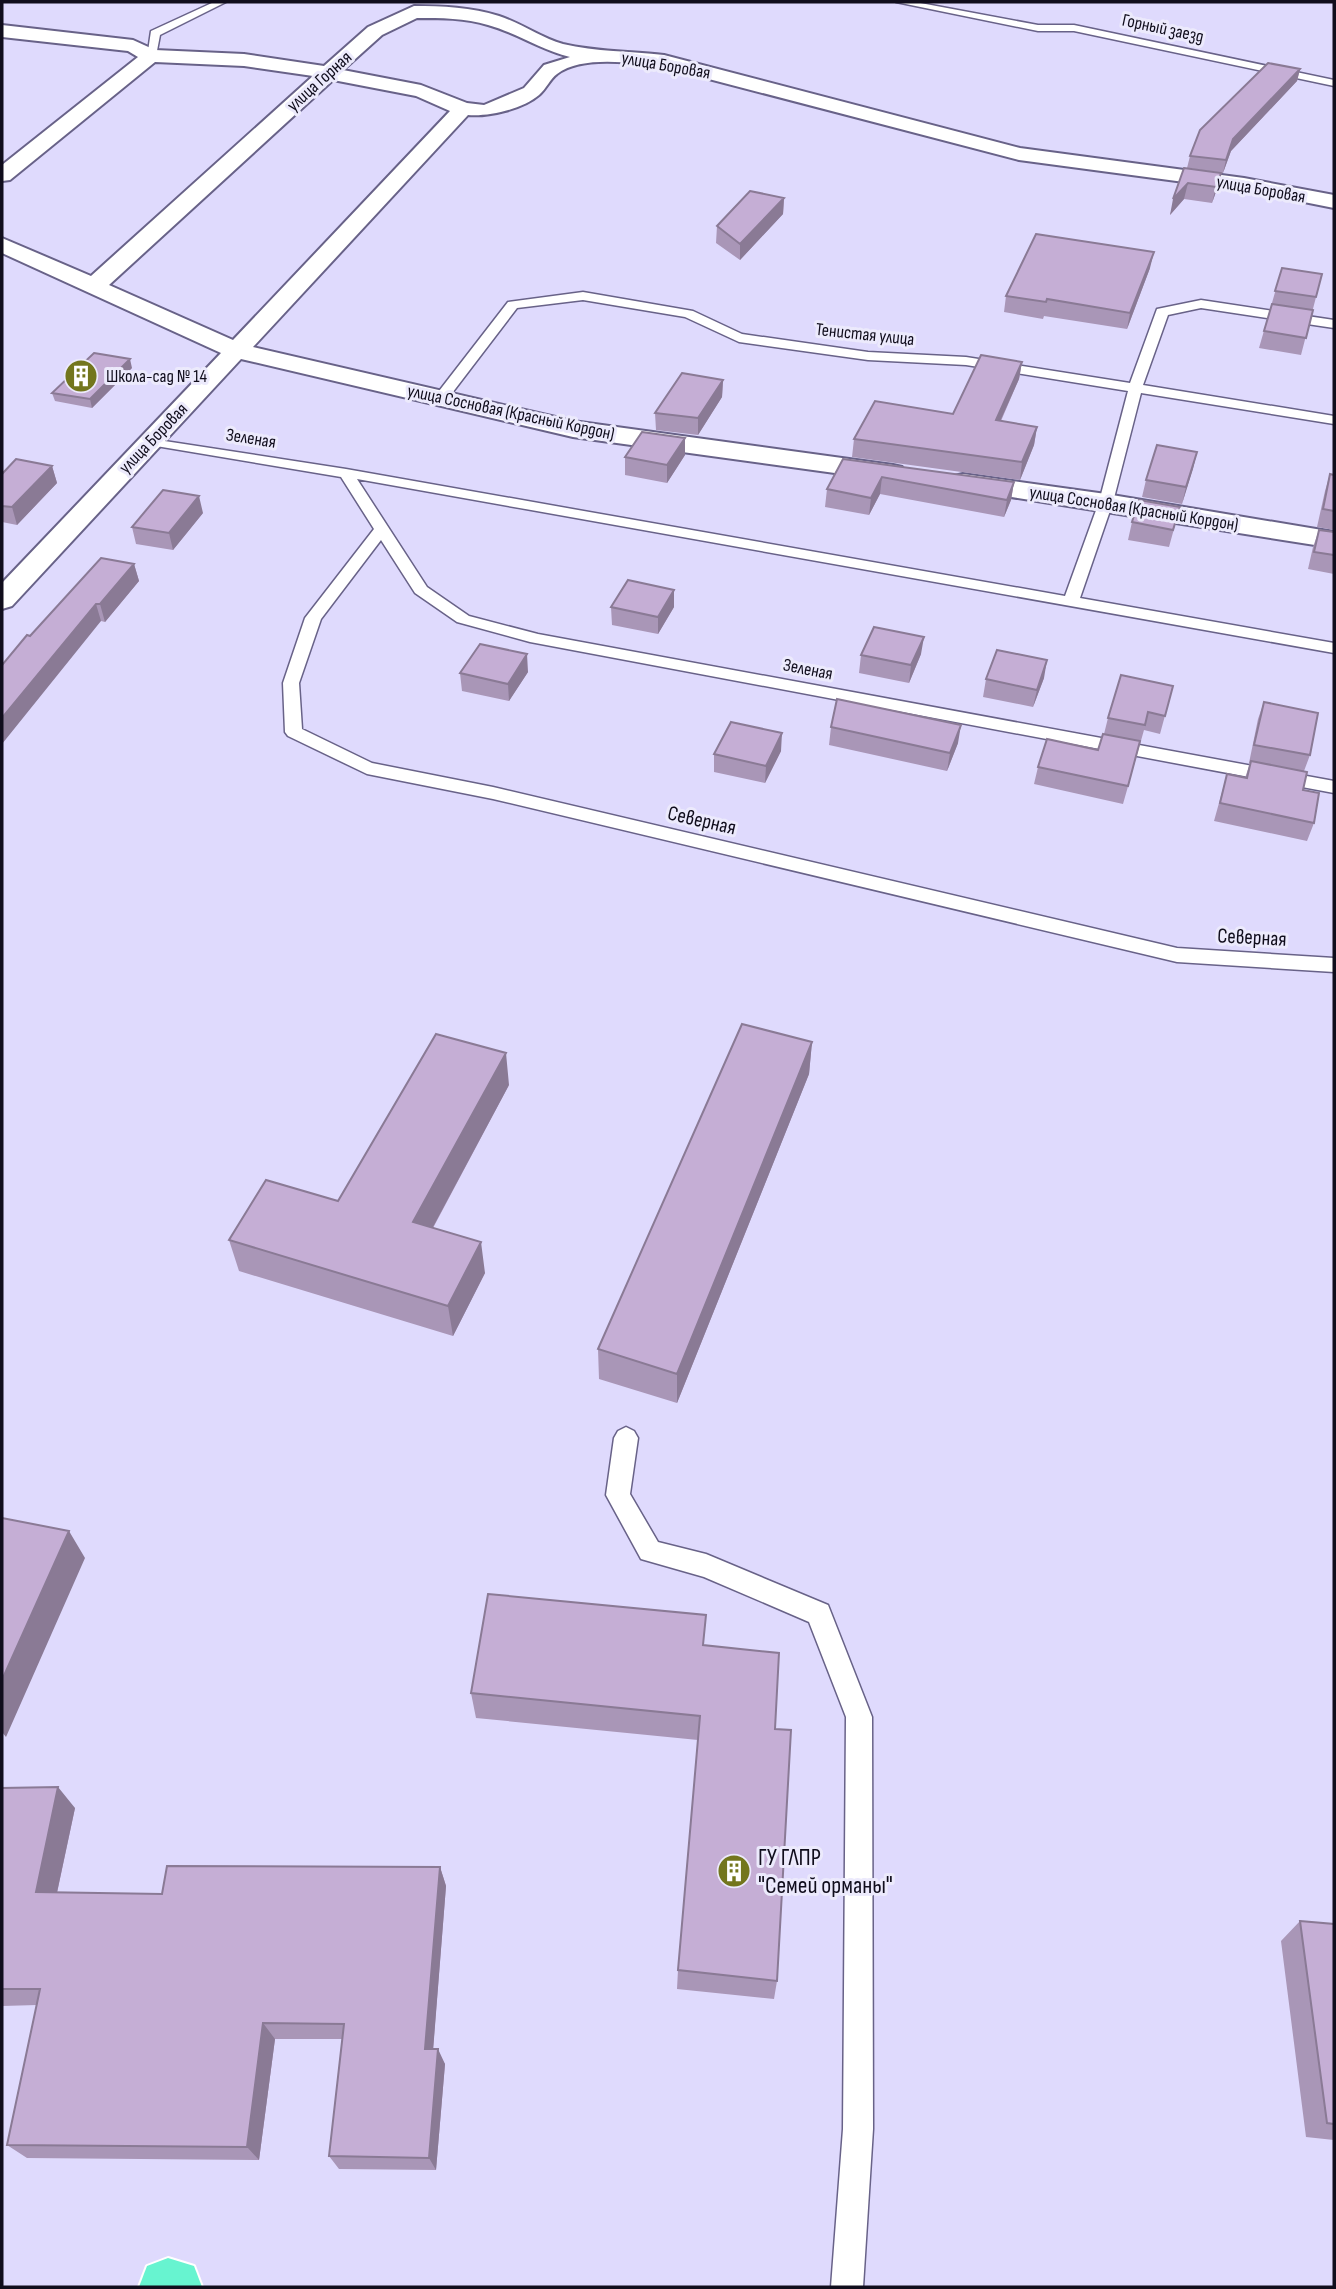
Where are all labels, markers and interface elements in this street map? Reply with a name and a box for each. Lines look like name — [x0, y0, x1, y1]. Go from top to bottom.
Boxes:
street label: Горный заезд — [1120, 10, 1206, 47]
street label: улица Горная — [283, 47, 356, 116]
street label: улица Боровая — [620, 47, 712, 84]
street label: улица Боровая — [1215, 171, 1307, 208]
street label: Тенистая улица — [815, 319, 915, 350]
building icon: Школа-сад № 14 — [62, 357, 100, 395]
place label: Школа-сад № 14 — [106, 366, 207, 387]
street label: улица Сосновая (Красный Кордон) — [405, 380, 616, 445]
street label: улица Боровая — [115, 399, 192, 478]
street label: Зеленая — [224, 424, 277, 453]
street label: улица Сосновая (Красный Кордон) — [1028, 482, 1240, 535]
street label: Зеленая — [781, 654, 835, 685]
street label: Северная — [665, 801, 739, 840]
street label: Северная — [1217, 923, 1287, 952]
place label: ГУ ГЛПР "Семей орманы" — [758, 1843, 893, 1900]
building icon: ГУ ГЛПР "Семей орманы" — [715, 1852, 753, 1890]

